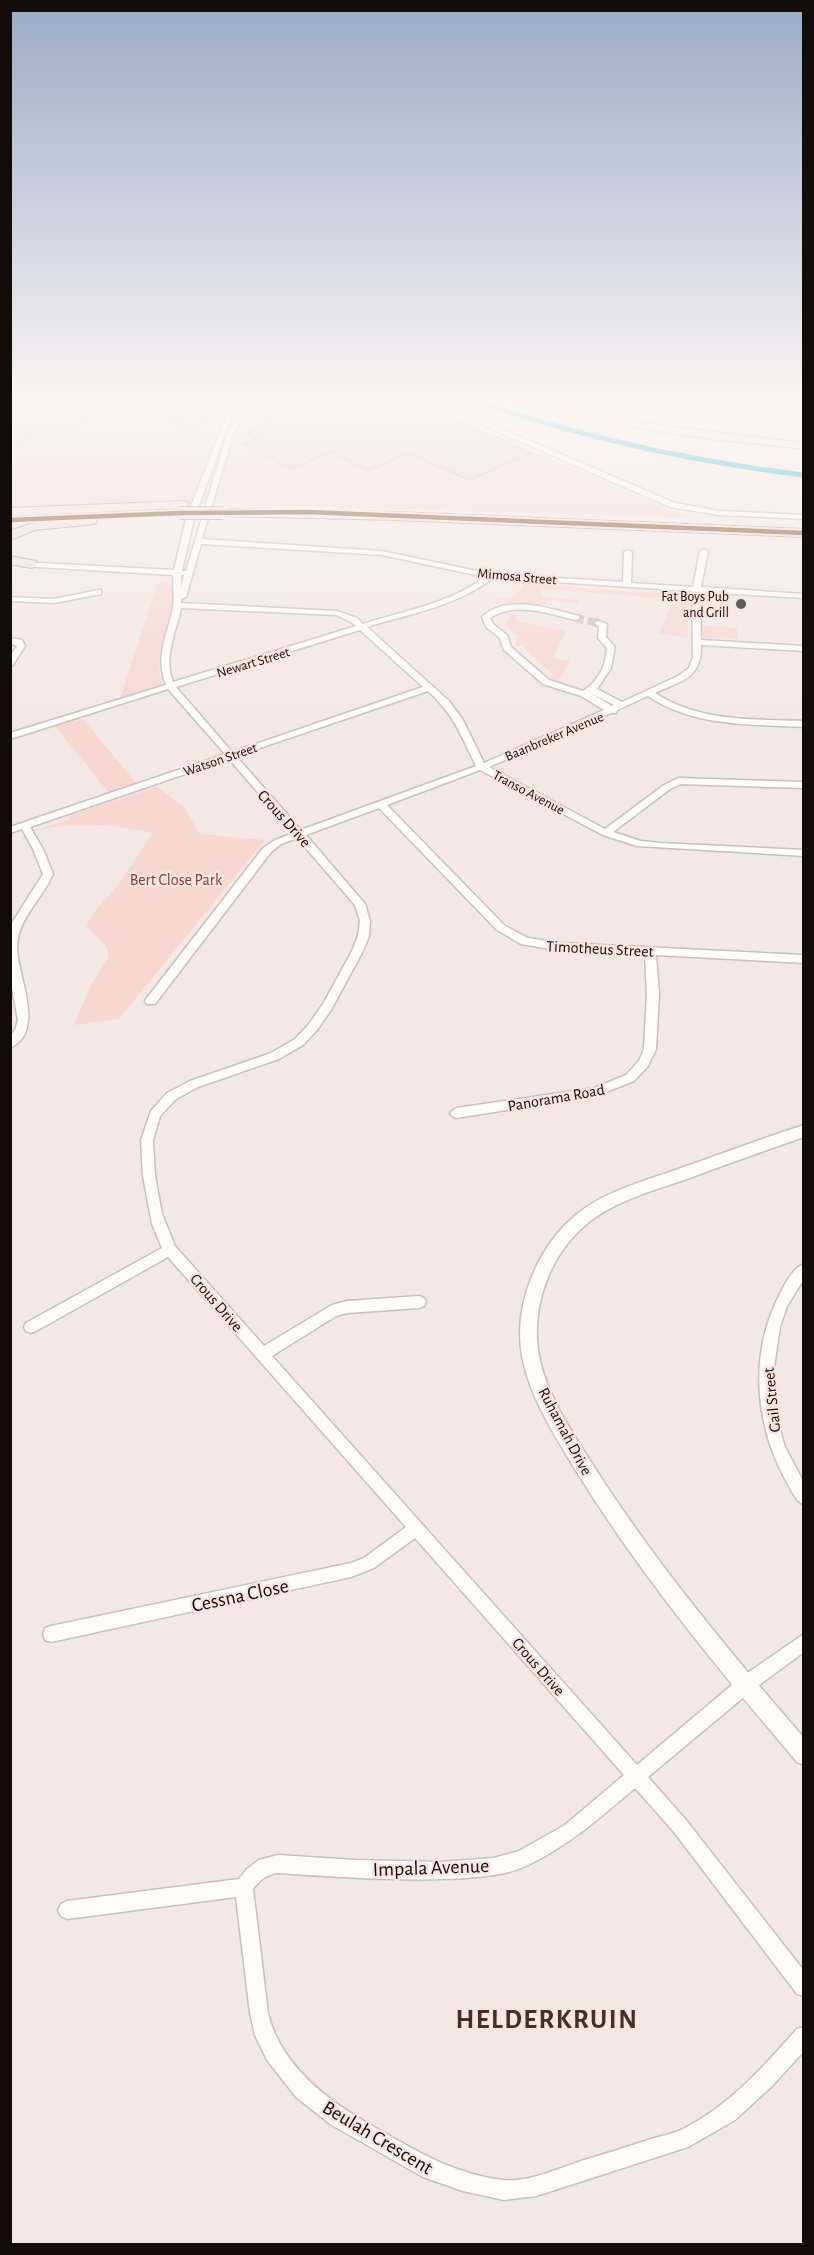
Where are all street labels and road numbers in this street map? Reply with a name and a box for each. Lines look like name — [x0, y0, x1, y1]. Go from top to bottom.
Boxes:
street label: Mimosa Street — [477, 567, 558, 587]
street label: Newart Street — [215, 645, 292, 681]
street label: Baanbreker Avenue — [503, 710, 606, 764]
street label: Watson Street — [182, 741, 260, 779]
street label: Transo Avenue — [490, 768, 567, 818]
street label: Crous Drive — [255, 787, 314, 850]
street label: Timotheus Street — [546, 938, 654, 960]
street label: Panorama Road — [507, 1082, 606, 1114]
street label: Crous Drive — [187, 1271, 246, 1335]
street label: Gail Street — [761, 1367, 783, 1433]
street label: Ruhamah Drive — [535, 1385, 595, 1478]
street label: Cessna Close — [190, 1576, 291, 1616]
street label: Crous Drive — [509, 1635, 568, 1699]
street label: Impala Avenue — [373, 1856, 490, 1880]
street label: Beulah Crescent — [319, 2097, 437, 2179]

